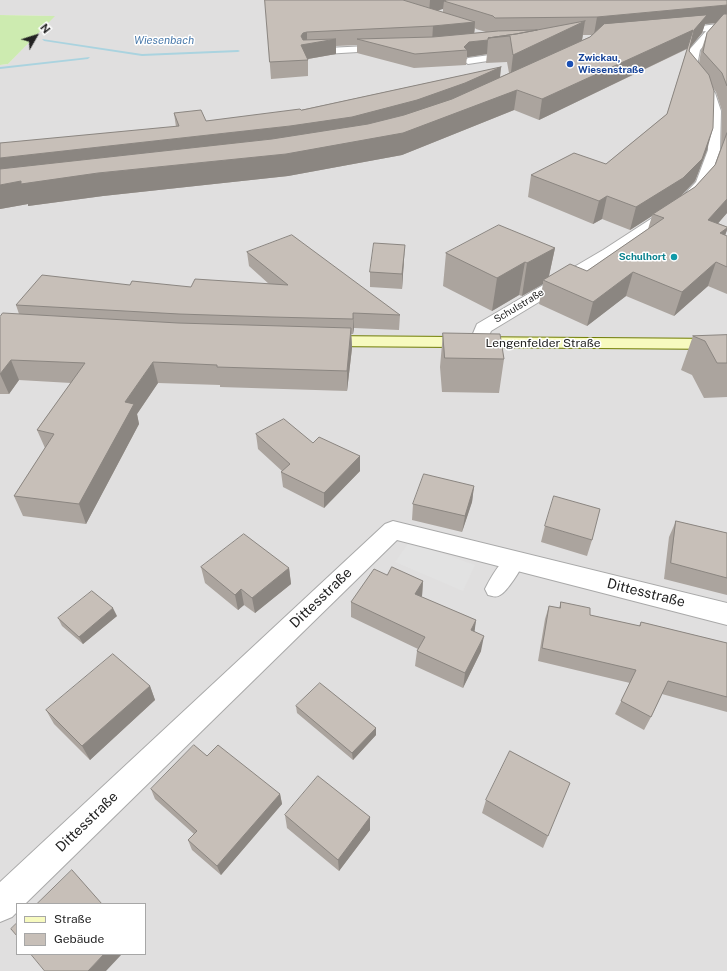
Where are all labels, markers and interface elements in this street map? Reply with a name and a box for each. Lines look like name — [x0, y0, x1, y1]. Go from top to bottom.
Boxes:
north arrow — [16, 16, 56, 56]
text: N — [38, 21, 53, 36]
water label: Wiesenbach — [134, 34, 194, 48]
place label: Zwickau, Wiesenstraße — [578, 52, 644, 76]
marker: Zwickau, Wiesenstraße — [565, 59, 575, 69]
place label: Schulhort — [619, 251, 666, 263]
marker: Schulhort — [669, 252, 679, 262]
street label: Schulstraße — [492, 286, 546, 326]
street label: Lengenfelder Straße — [485, 336, 601, 350]
street label: Dittesstraße — [287, 564, 355, 632]
street label: Dittesstraße — [605, 575, 687, 611]
street label: Dittesstraße — [53, 788, 121, 856]
legend — [16, 903, 146, 955]
text: Straße — [54, 912, 91, 926]
text: Gebäude — [54, 932, 104, 946]

